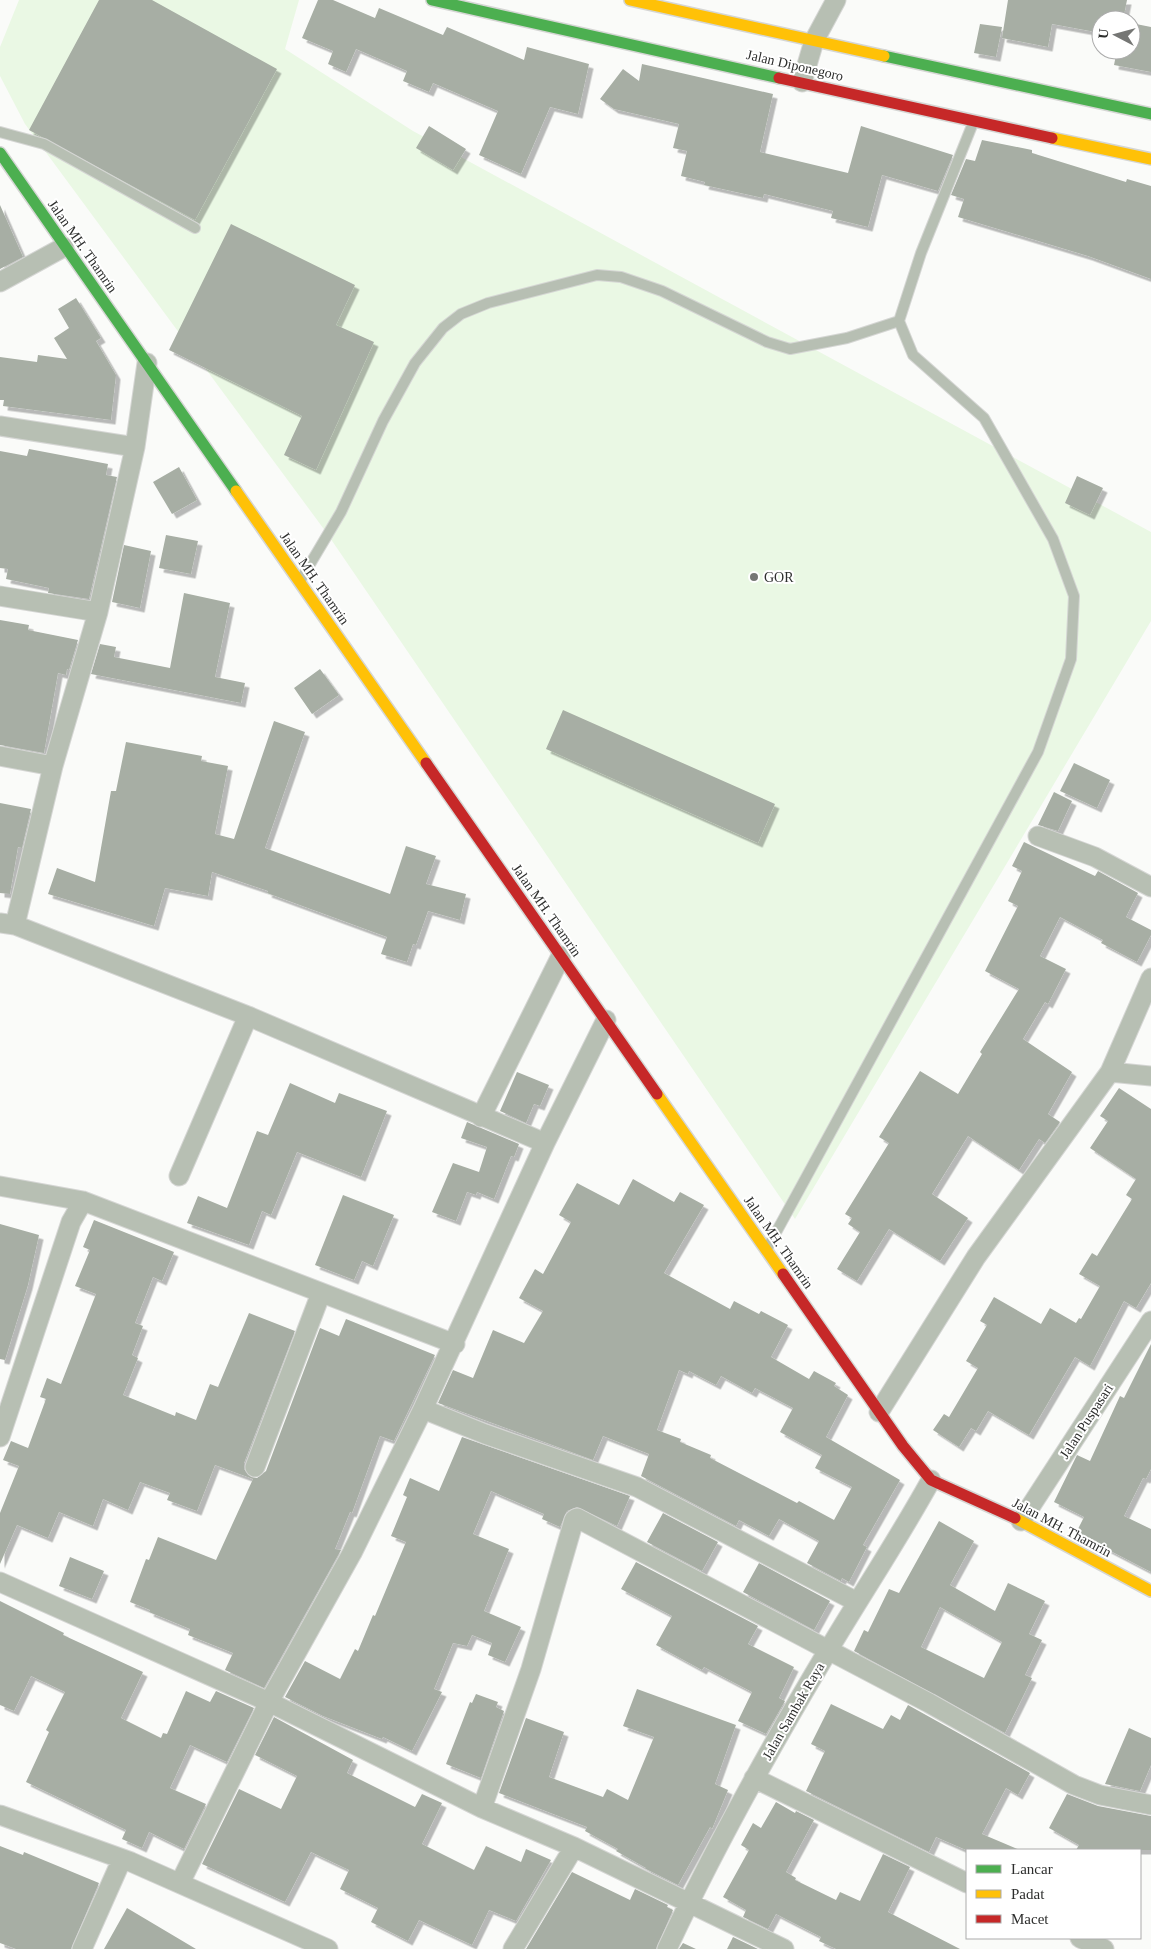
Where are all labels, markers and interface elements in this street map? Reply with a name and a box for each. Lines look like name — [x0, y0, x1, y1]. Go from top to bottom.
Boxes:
north arrow — [1091, 10, 1141, 60]
text: U — [1096, 28, 1112, 40]
street label: Jalan Diponegoro — [745, 47, 845, 84]
street label: Jalan MH. Thamrin — [45, 197, 120, 296]
street label: Jalan MH. Thamrin — [277, 529, 352, 628]
place label: GOR — [764, 570, 794, 585]
marker: GOR — [748, 571, 760, 583]
street label: Jalan MH. Thamrin — [509, 861, 584, 960]
street label: Jalan MH. Thamrin — [741, 1193, 816, 1292]
street label: Jalan Puspasari — [1057, 1381, 1116, 1461]
street label: Jalan MH. Thamrin — [1010, 1495, 1114, 1560]
street label: Jalan Sambak Raya — [760, 1659, 828, 1762]
legend — [966, 1849, 1141, 1939]
text: Lancar — [1011, 1861, 1053, 1877]
text: Padat — [1011, 1886, 1045, 1902]
text: Macet — [1011, 1911, 1049, 1927]

